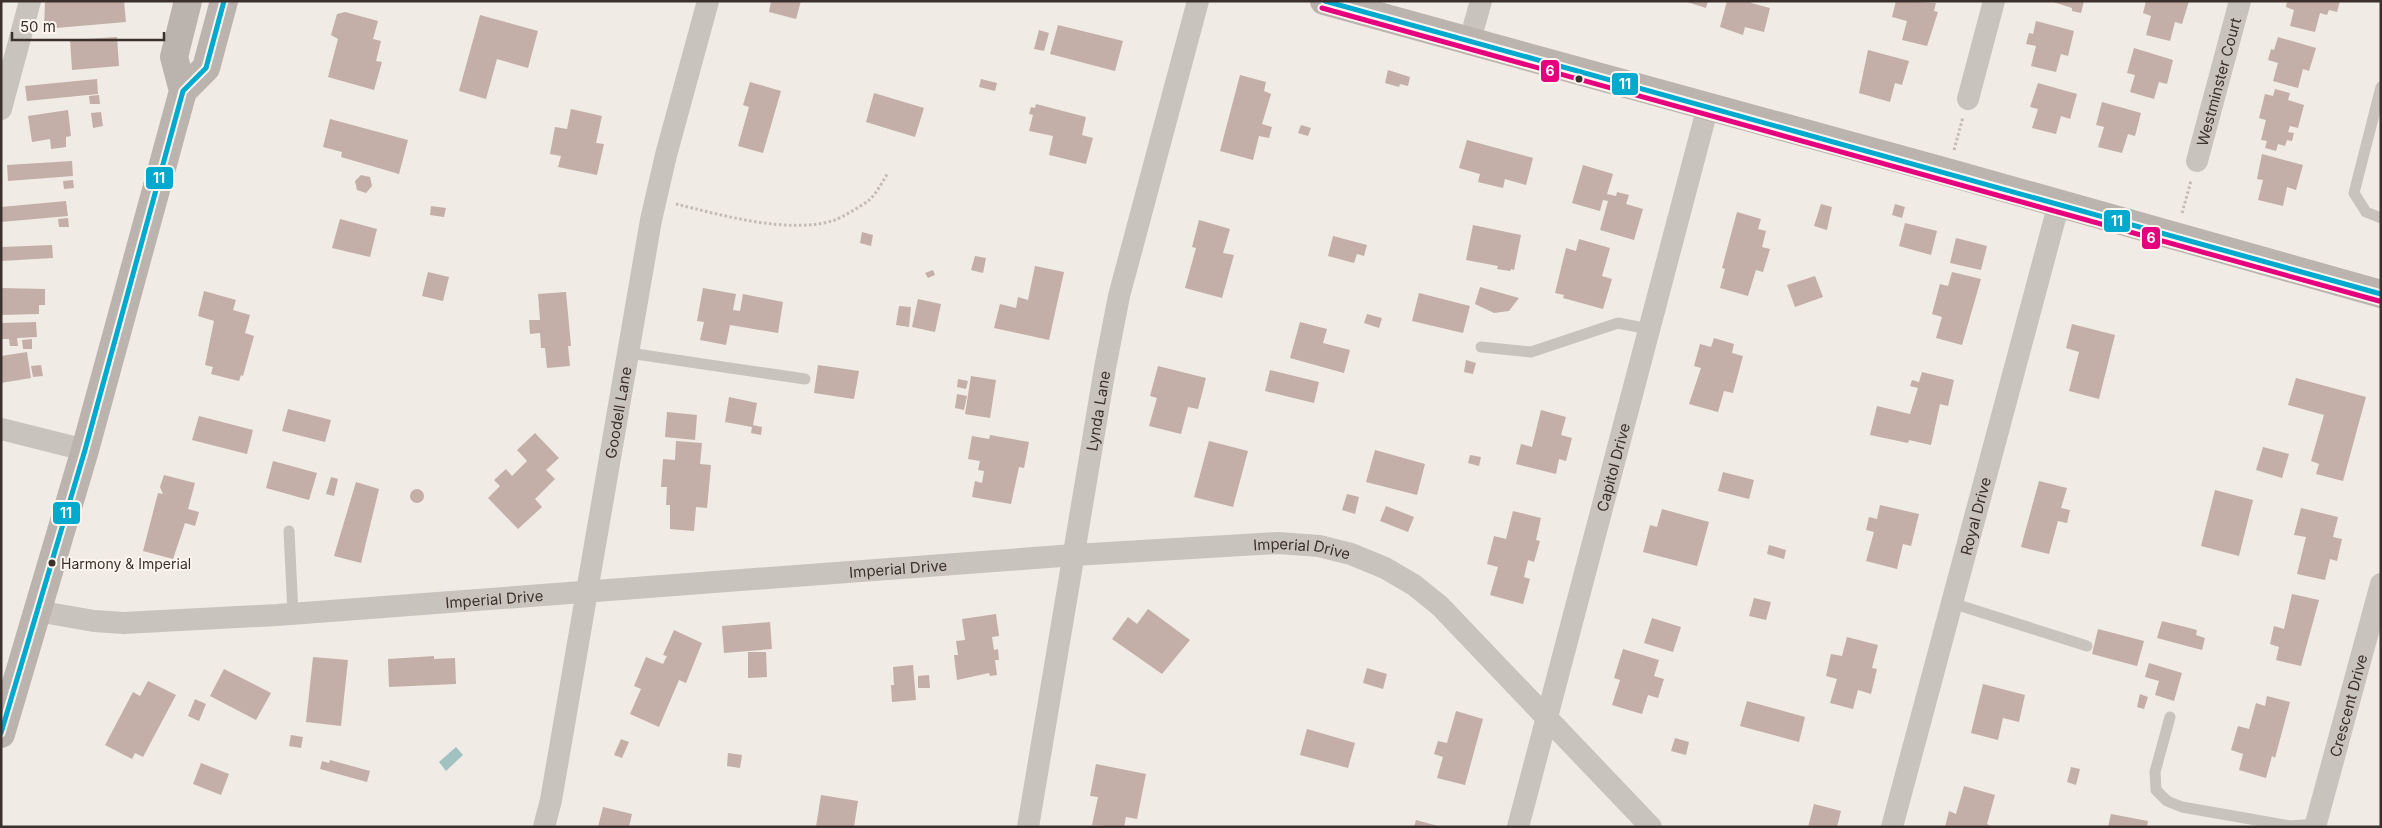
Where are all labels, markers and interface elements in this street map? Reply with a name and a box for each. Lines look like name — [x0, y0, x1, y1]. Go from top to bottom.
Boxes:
scale bar — [12, 10, 165, 42]
street label: Westminster Court — [2192, 15, 2245, 148]
text: 50 m — [20, 17, 56, 36]
line badge: 6 — [1540, 59, 1560, 83]
text: 6 — [1545, 62, 1555, 79]
line badge: 11 — [1611, 72, 1639, 96]
unlabelled marker — [1574, 74, 1584, 84]
text: 11 — [1619, 75, 1631, 92]
line badge: 11 — [145, 166, 174, 190]
text: 11 — [153, 169, 165, 186]
line badge: 11 — [2103, 209, 2131, 233]
text: 11 — [2111, 212, 2123, 229]
line badge: 6 — [2141, 226, 2161, 250]
text: 6 — [2146, 229, 2156, 246]
street label: Goodell Lane — [601, 365, 635, 460]
street label: Lynda Lane — [1082, 369, 1114, 452]
street label: Capitol Drive — [1592, 421, 1634, 514]
street label: Royal Drive — [1956, 475, 1995, 557]
line badge: 11 — [52, 501, 81, 525]
text: 11 — [60, 504, 72, 521]
street label: Imperial Drive — [1253, 533, 1353, 563]
place label: Harmony & Imperial — [61, 555, 191, 572]
street label: Imperial Drive — [848, 555, 948, 581]
marker: Harmony & Imperial — [47, 558, 57, 568]
street label: Imperial Drive — [445, 585, 544, 612]
street label: Crescent Drive — [2325, 652, 2371, 759]

